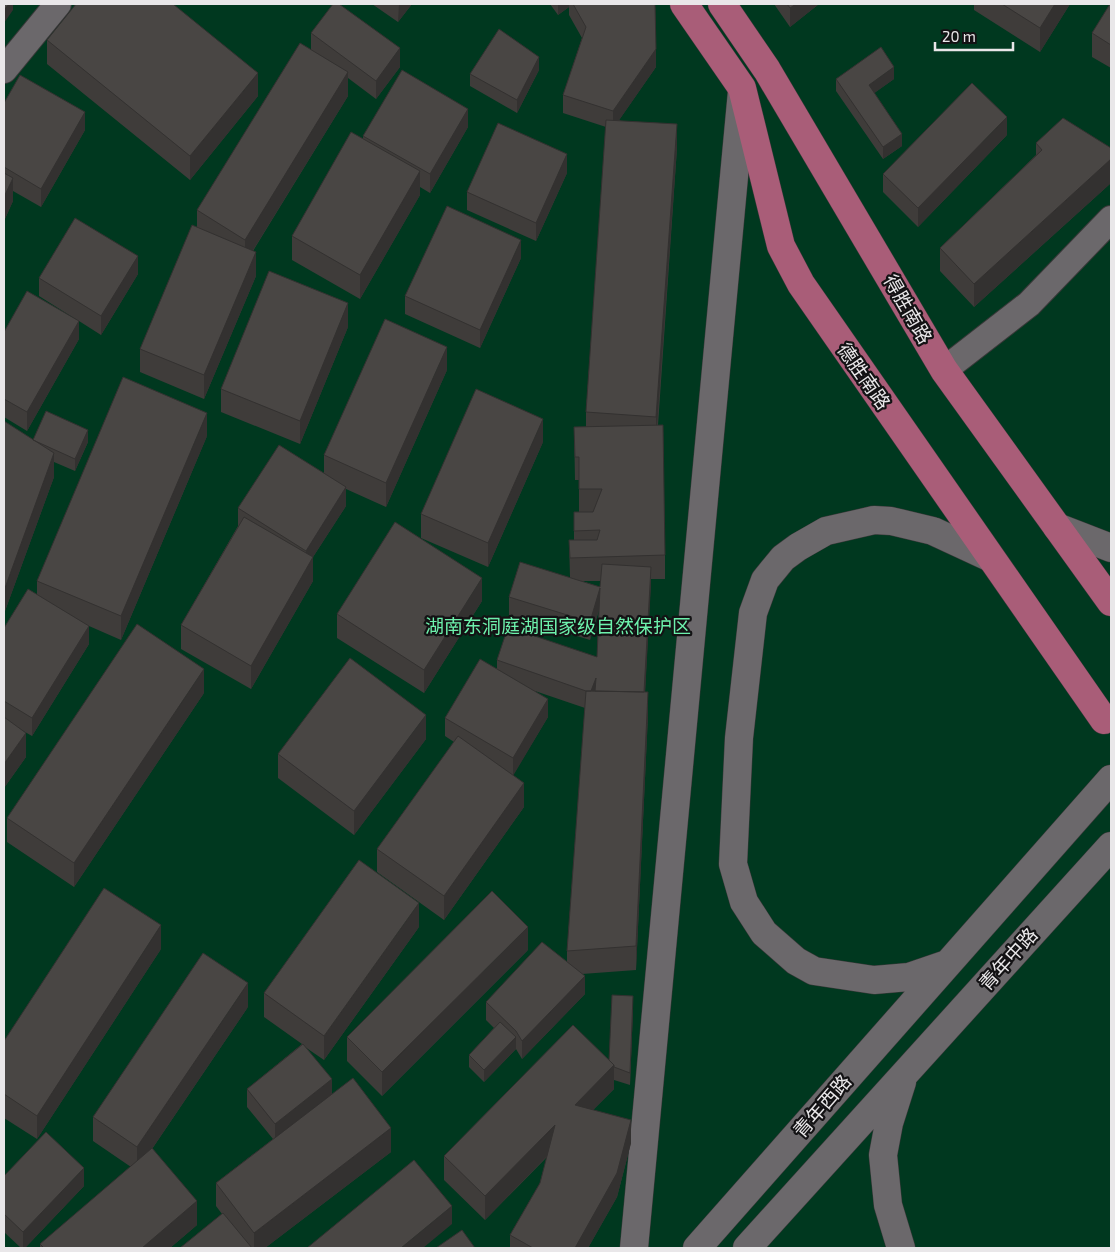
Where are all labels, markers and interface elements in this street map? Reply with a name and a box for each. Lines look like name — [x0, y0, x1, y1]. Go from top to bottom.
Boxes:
scale bar — [935, 20, 1012, 52]
text: 20 m — [942, 27, 976, 45]
street label: 得胜南路 — [879, 270, 937, 347]
street label: 德胜南路 — [833, 338, 896, 413]
park label: 湖南东洞庭湖国家级自然保护区 — [425, 614, 691, 637]
street label: 青年中路 — [974, 923, 1042, 995]
street label: 青年西路 — [788, 1069, 855, 1142]

